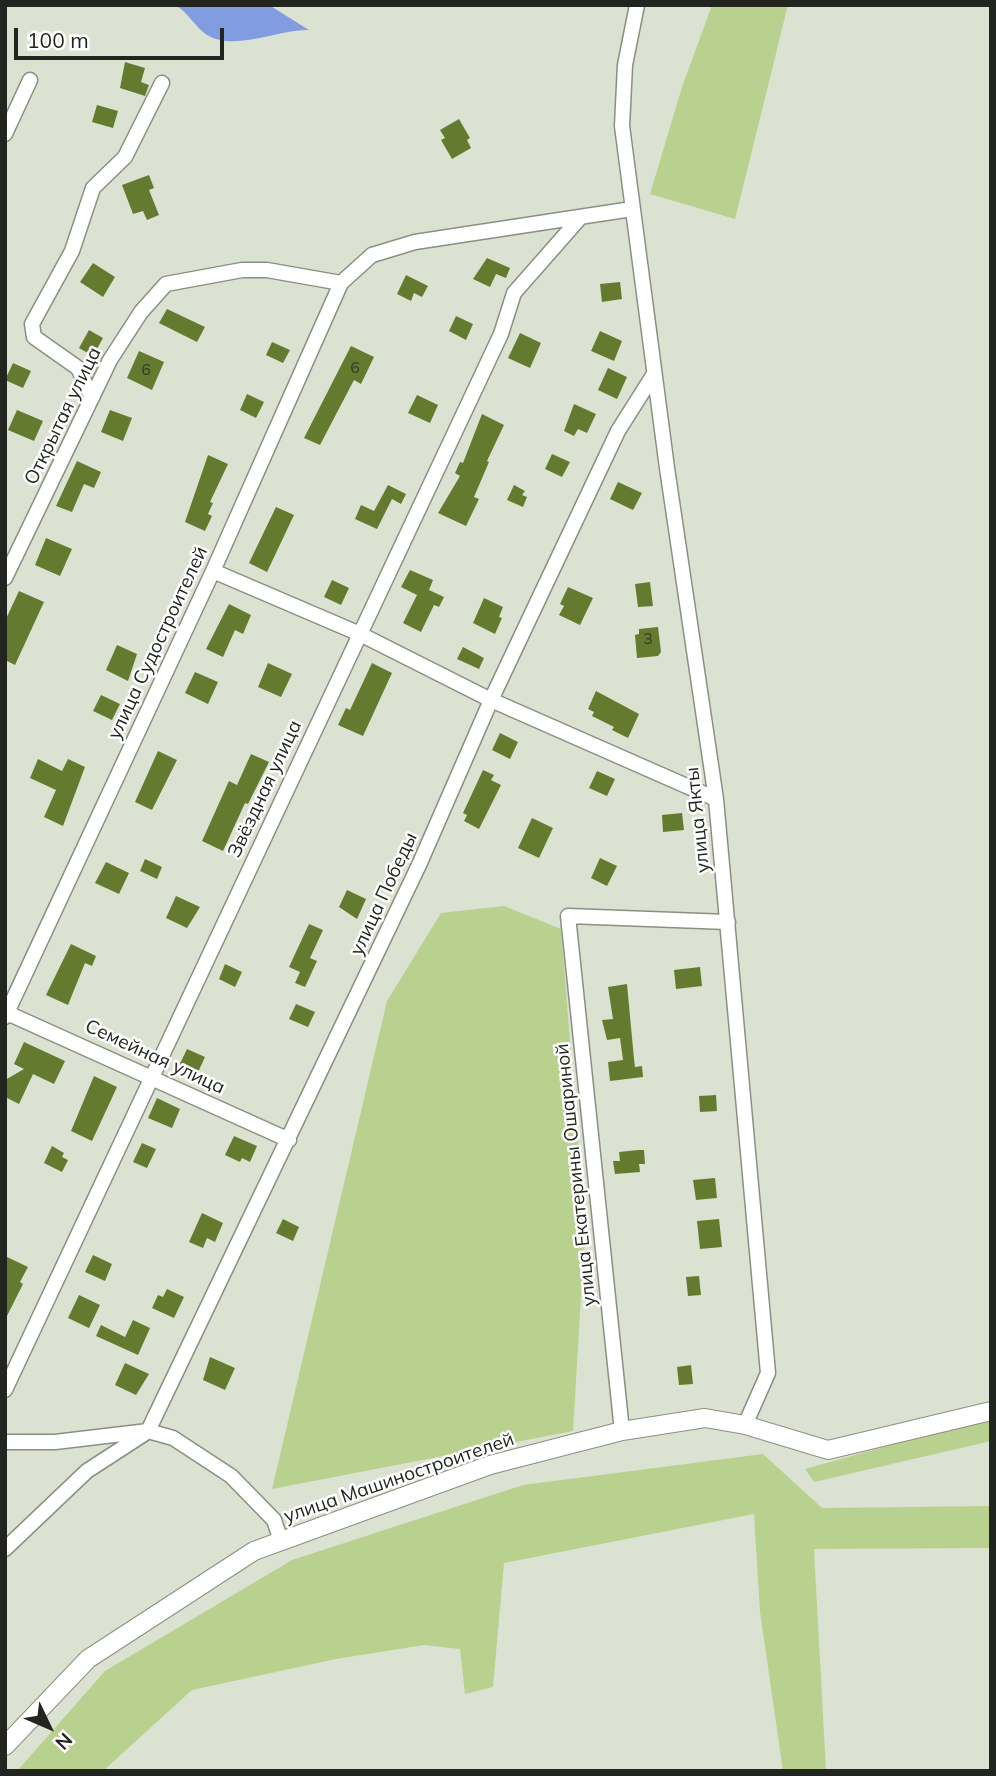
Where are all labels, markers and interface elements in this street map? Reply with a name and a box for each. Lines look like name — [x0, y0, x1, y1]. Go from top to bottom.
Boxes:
scale bar — [18, 14, 228, 58]
text: 100 m — [27, 27, 89, 53]
street label: Открытая улица — [20, 343, 106, 489]
house number: 6 — [350, 358, 360, 378]
house number: 6 — [141, 360, 151, 380]
street label: улица Судостроителей — [103, 543, 213, 743]
house number: 3 — [643, 629, 653, 649]
street label: Звёздная улица — [223, 717, 307, 861]
street label: улица Якты — [681, 766, 715, 874]
street label: улица Победы — [346, 829, 422, 959]
street label: Семейная улица — [81, 1015, 229, 1099]
street label: улица Екатерины Ошариной — [551, 1042, 601, 1308]
street label: улица Машиностроителей — [281, 1428, 517, 1528]
north arrow — [14, 1692, 84, 1762]
text: N — [50, 1728, 78, 1755]

